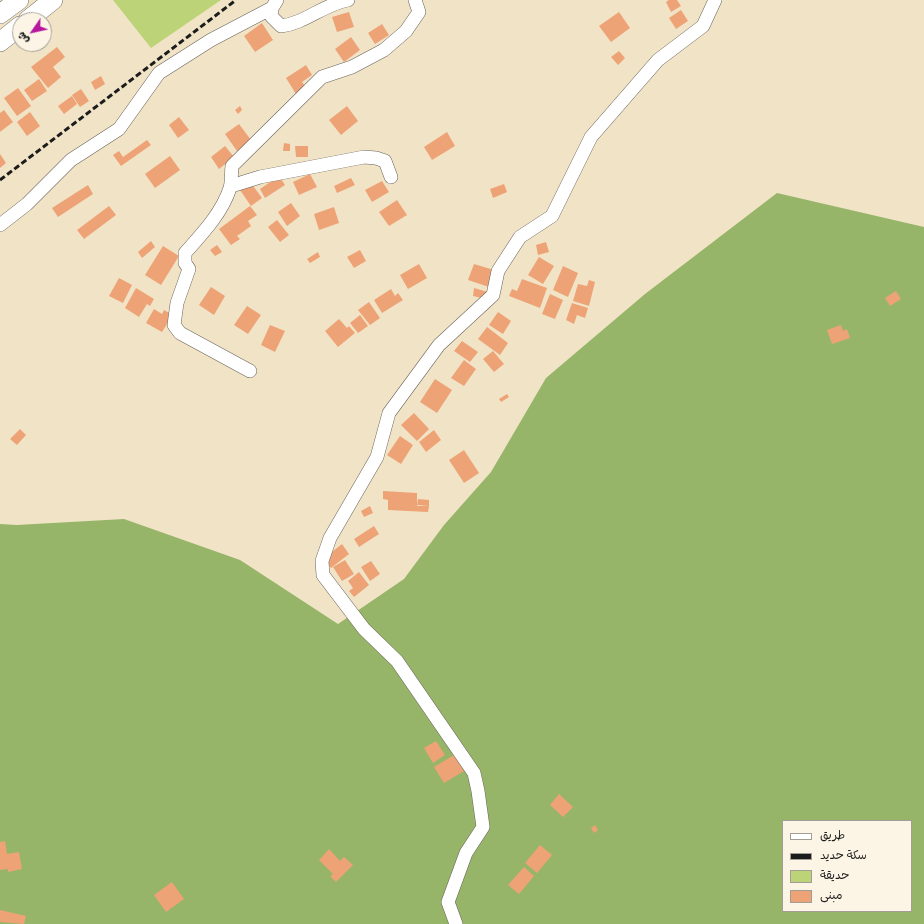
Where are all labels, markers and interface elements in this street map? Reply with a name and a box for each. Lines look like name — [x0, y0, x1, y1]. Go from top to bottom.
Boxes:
north arrow — [12, 12, 52, 52]
text: ش — [14, 29, 32, 47]
legend — [782, 820, 912, 912]
text: طريق — [820, 826, 845, 843]
text: سكة حديد — [820, 846, 867, 863]
text: حديقة — [820, 866, 849, 883]
text: مبنى — [820, 886, 843, 903]

